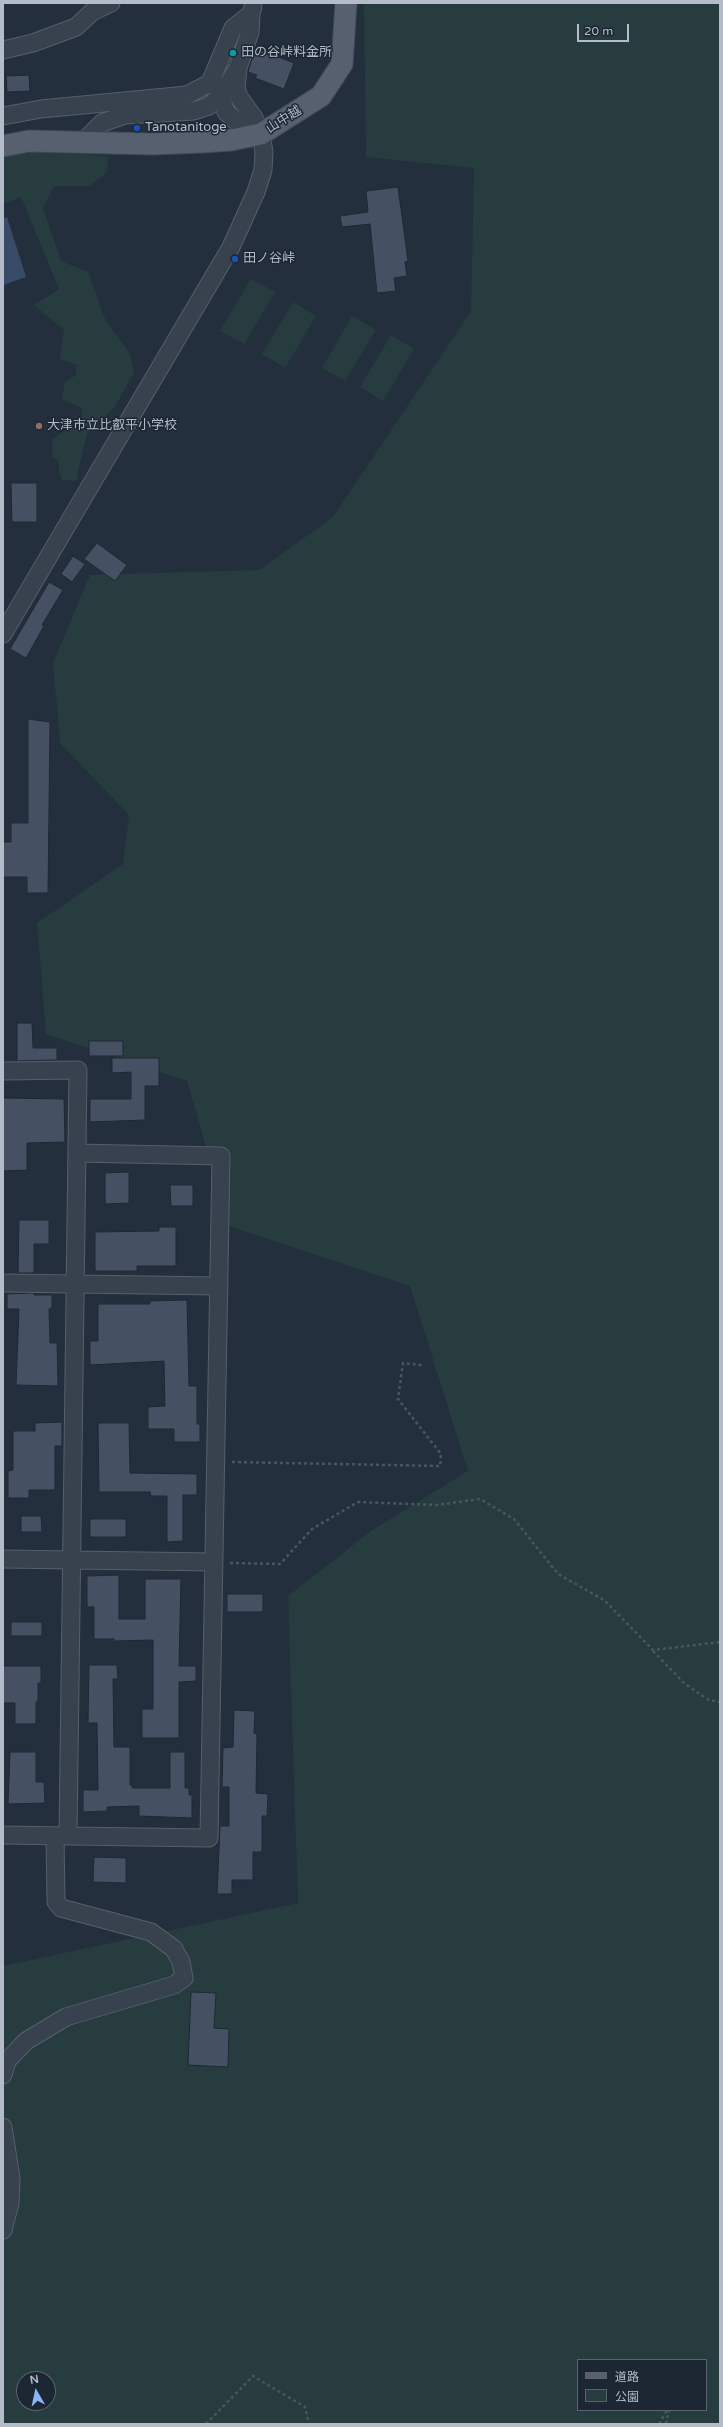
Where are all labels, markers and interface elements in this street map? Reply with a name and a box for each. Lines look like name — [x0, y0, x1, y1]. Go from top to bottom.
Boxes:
scale bar — [579, 16, 631, 42]
text: 20 m — [584, 24, 613, 38]
place label: 田の谷峠料金所 — [241, 45, 332, 61]
marker: 田の谷峠料金所 — [228, 48, 238, 58]
street label: 山中越 — [263, 103, 305, 137]
place label: Tanotanitoge — [145, 120, 227, 136]
marker: Tanotanitoge — [132, 123, 142, 133]
place label: 田ノ谷峠 — [243, 251, 295, 267]
marker: 田ノ谷峠 — [230, 254, 240, 264]
place label: 大津市立比叡平小学校 — [47, 418, 177, 434]
marker: 大津市立比叡平小学校 — [34, 421, 44, 431]
legend — [577, 2359, 707, 2411]
text: 道路 — [615, 2370, 639, 2384]
north arrow — [16, 2371, 56, 2411]
text: N — [29, 2373, 40, 2387]
text: 公園 — [615, 2390, 639, 2404]

